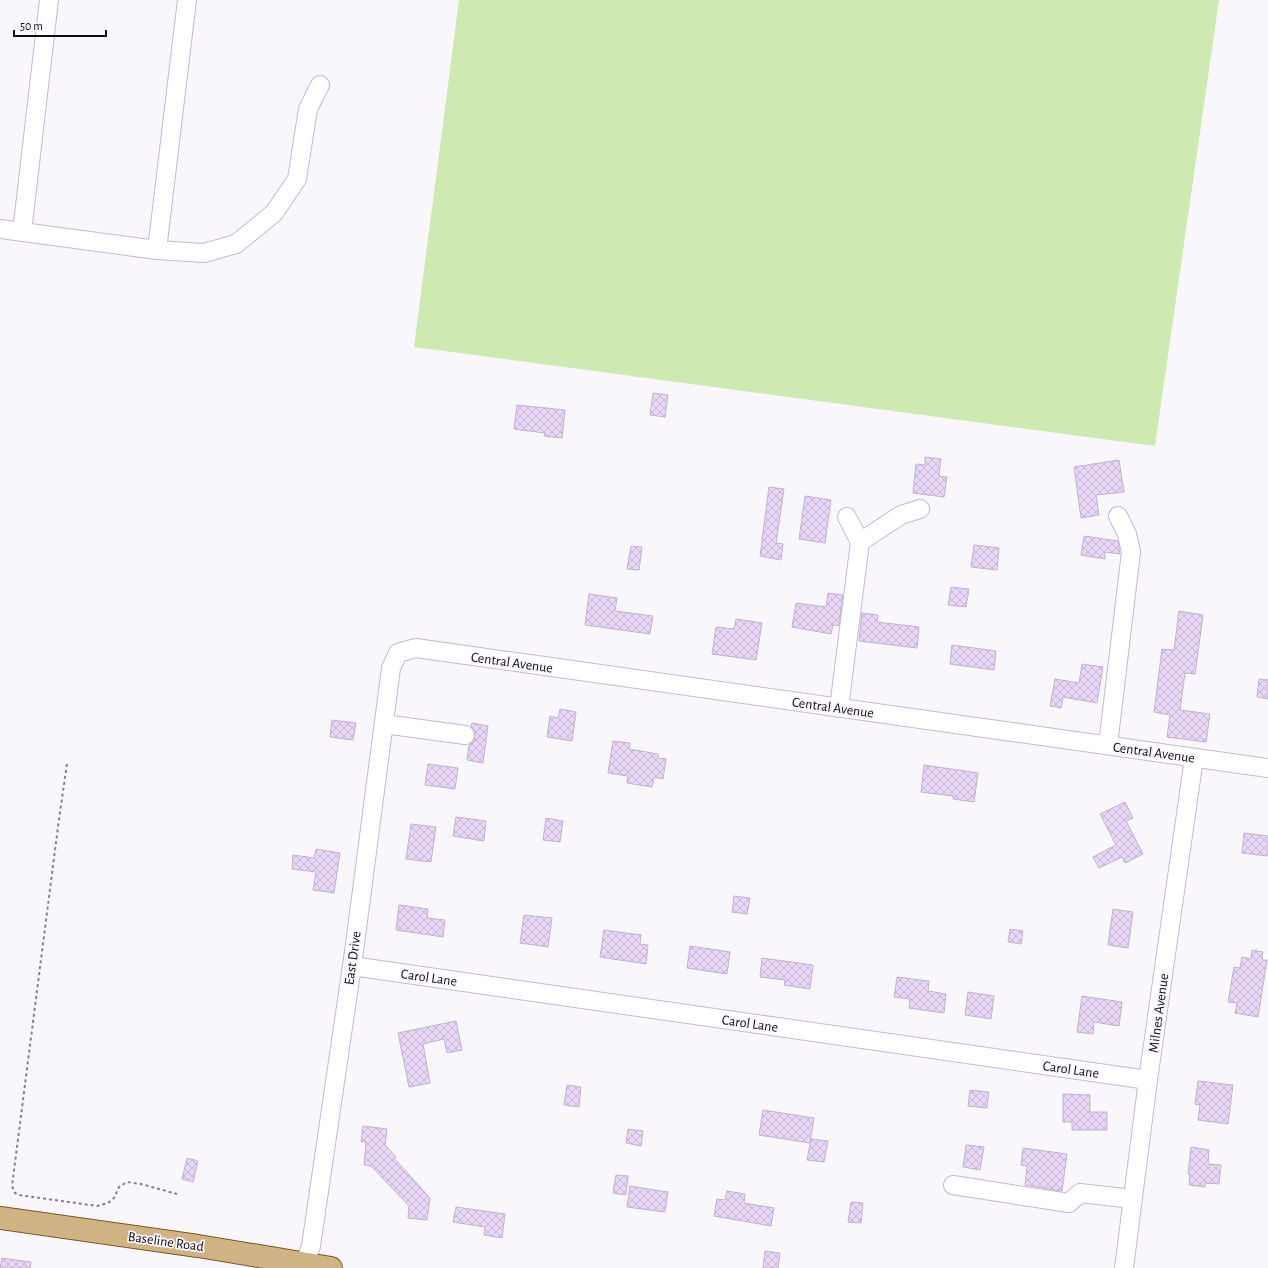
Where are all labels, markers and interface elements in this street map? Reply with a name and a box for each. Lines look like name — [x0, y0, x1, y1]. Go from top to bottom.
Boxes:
scale bar — [14, 12, 106, 38]
text: 50 m — [20, 20, 43, 32]
street label: Central Avenue — [470, 650, 554, 676]
street label: Central Avenue — [791, 695, 875, 721]
street label: Central Avenue — [1112, 740, 1196, 766]
street label: East Drive — [342, 930, 364, 986]
street label: Carol Lane — [400, 967, 458, 989]
street label: Milnes Avenue — [1147, 973, 1171, 1054]
street label: Carol Lane — [721, 1013, 779, 1035]
street label: Carol Lane — [1042, 1059, 1100, 1081]
street label: Baseline Road — [127, 1230, 205, 1254]

